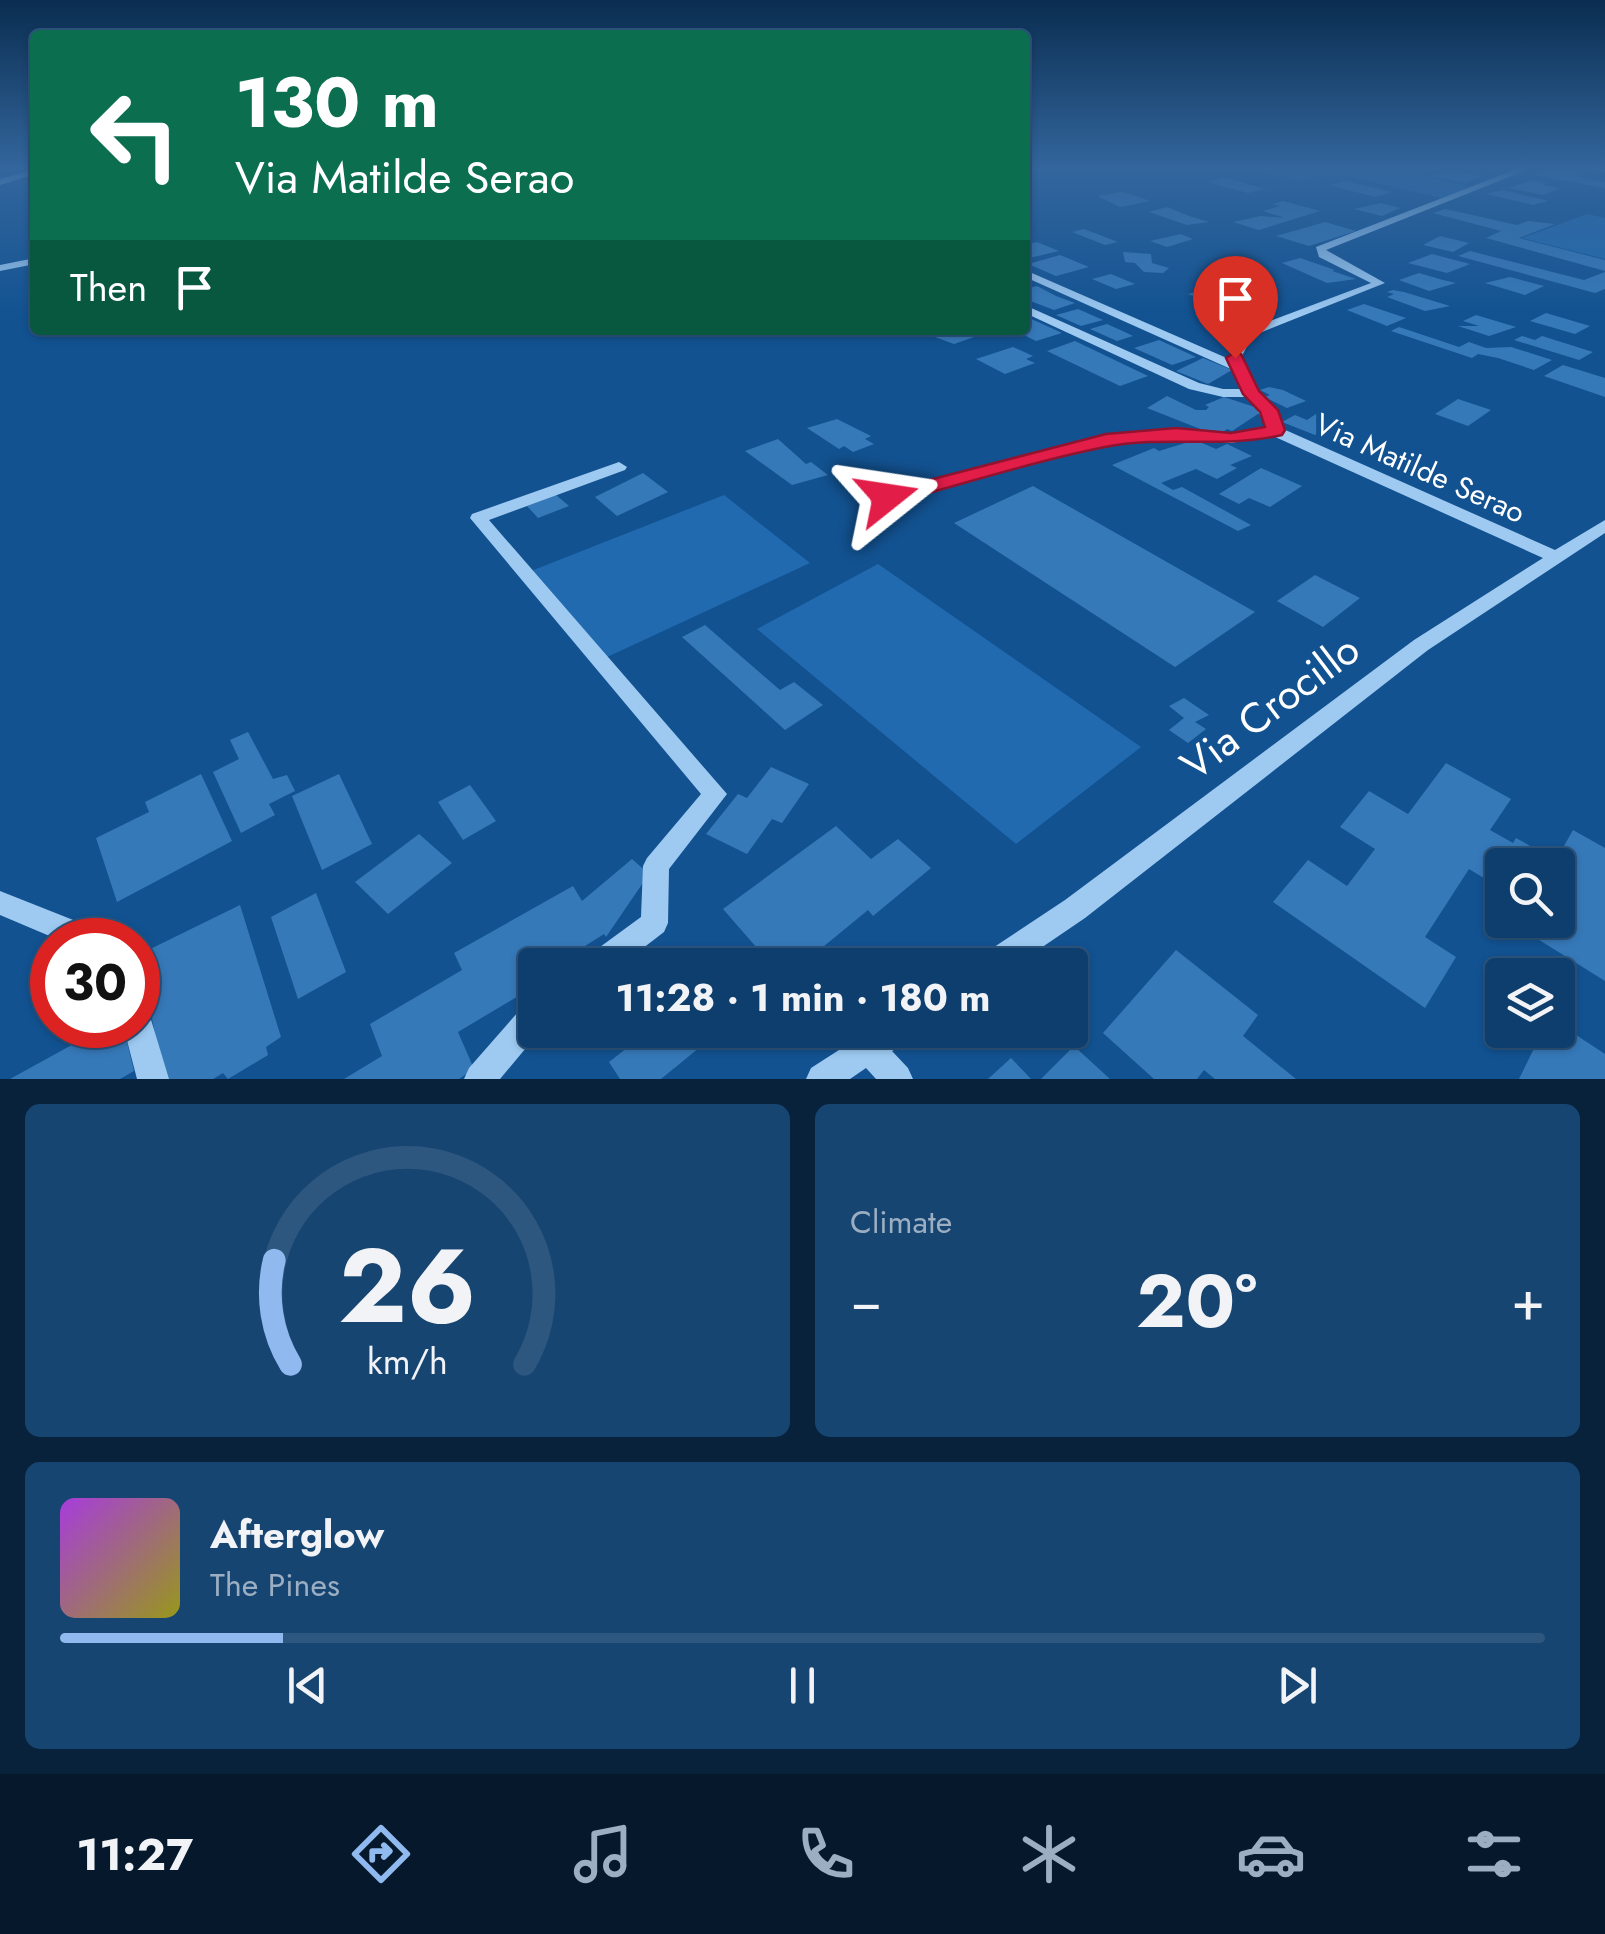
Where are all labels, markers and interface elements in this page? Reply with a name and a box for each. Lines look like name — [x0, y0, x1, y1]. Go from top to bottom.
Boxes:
text: 130 m — [235, 52, 439, 153]
icon: left — [70, 70, 200, 200]
text: Via Matilde Serao — [235, 145, 574, 210]
pin — [1193, 256, 1278, 359]
text: Then — [70, 260, 147, 315]
icon: arrive — [167, 260, 222, 315]
icon: arrive — [1208, 271, 1263, 326]
street label: Via Matilde Serao — [1308, 402, 1532, 534]
position arrow — [835, 445, 939, 549]
street label: Via Crocillo — [1168, 619, 1372, 795]
map controls — [1485, 848, 1575, 1048]
button: search — [1485, 848, 1575, 938]
speed limit sign: 30 — [30, 918, 160, 1048]
button: layers — [1485, 958, 1575, 1048]
text: 11:28 · 1 min · 180 m — [616, 970, 990, 1025]
text: Climate — [850, 1199, 952, 1245]
text: 26 — [339, 1211, 476, 1361]
text: 20° — [1136, 1247, 1257, 1355]
text: − — [850, 1261, 882, 1341]
text: + — [1511, 1261, 1545, 1341]
text: km/h — [367, 1336, 448, 1387]
text: Afterglow — [210, 1507, 384, 1562]
text: The Pines — [210, 1562, 340, 1608]
icon: previous — [280, 1658, 335, 1713]
icon: pause — [775, 1658, 830, 1713]
icon: next — [1270, 1658, 1325, 1713]
icon: directions — [346, 1819, 416, 1889]
icon: music — [568, 1819, 638, 1889]
icon: phone — [791, 1819, 861, 1889]
icon: climate — [1014, 1819, 1084, 1889]
icon: car — [1236, 1819, 1306, 1889]
icon: filters — [1459, 1819, 1529, 1889]
text: 11:27 — [76, 1822, 193, 1887]

